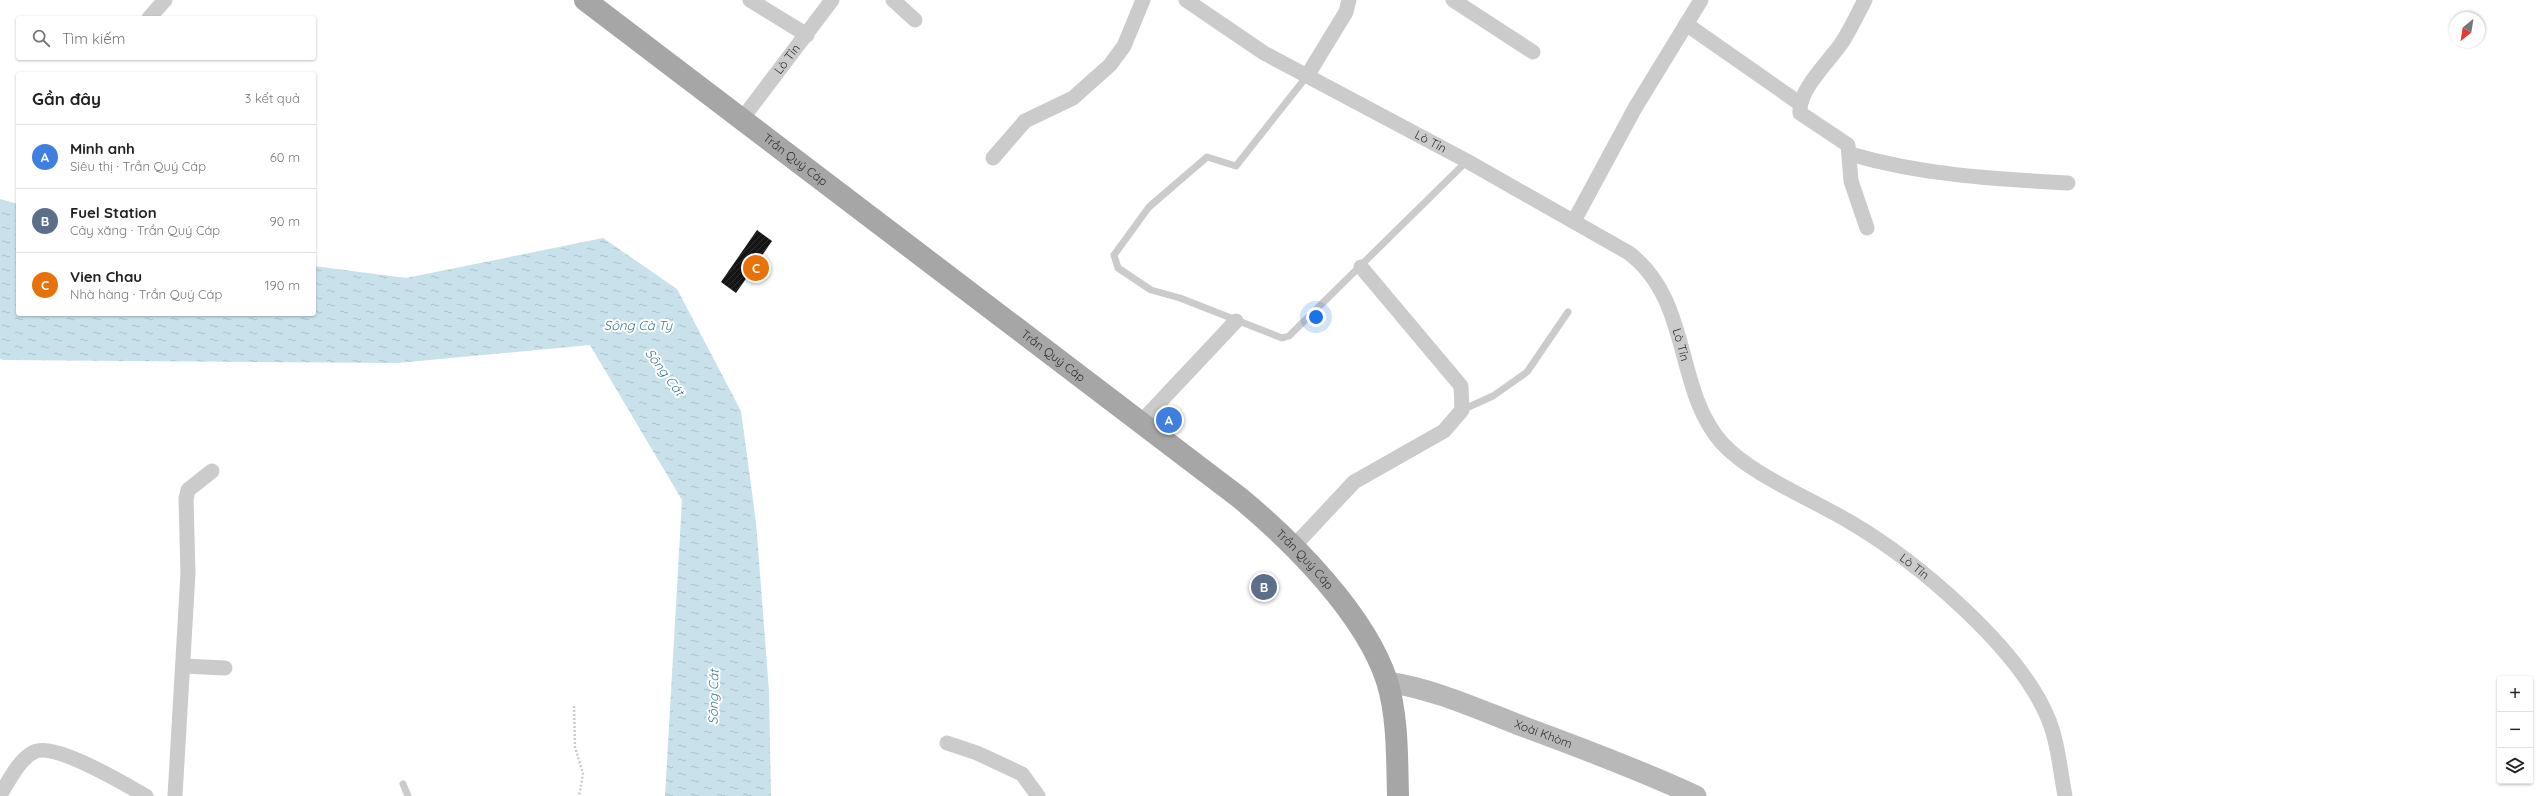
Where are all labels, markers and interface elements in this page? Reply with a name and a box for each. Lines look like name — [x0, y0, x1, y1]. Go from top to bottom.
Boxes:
north arrow — [2449, 12, 2485, 48]
search box — [16, 16, 316, 60]
icon: search — [30, 27, 52, 49]
text: Tìm kiếm — [62, 29, 125, 48]
street label: Lò Tỉn — [771, 41, 803, 77]
text: Gần đây — [32, 88, 101, 109]
text: 3 kết quả — [245, 90, 300, 106]
street label: Lò Tỉn — [1412, 127, 1449, 156]
street label: Trần Quý Cáp — [760, 130, 831, 189]
text: Minh anh — [70, 139, 135, 158]
text: A — [41, 149, 49, 165]
text: 60 m — [270, 149, 300, 165]
text: Siêu thị · Trần Quý Cáp — [70, 158, 206, 174]
text: Fuel Station — [70, 203, 157, 222]
text: B — [41, 213, 49, 229]
text: 90 m — [270, 213, 300, 229]
text: Cây xăng · Trần Quý Cáp — [70, 222, 220, 238]
pin: C — [743, 253, 769, 283]
text: Vien Chau — [70, 267, 142, 286]
text: C — [41, 277, 49, 293]
text: 190 m — [265, 277, 300, 293]
text: Nhà hàng · Trần Quý Cáp — [70, 286, 222, 302]
your location — [1306, 307, 1326, 327]
water label: Sông Cà Ty — [604, 317, 673, 333]
street label: Trần Quý Cáp — [1018, 326, 1089, 385]
street label: Lò Tỉn — [1670, 326, 1693, 363]
water label: Sông Cát — [642, 345, 689, 400]
pin: A — [1156, 405, 1182, 435]
street label: Trần Quý Cáp — [1273, 526, 1337, 592]
street label: Lò Tỉn — [1897, 550, 1933, 582]
pin: B — [1251, 572, 1277, 602]
water label: Sông Cát — [705, 668, 722, 725]
map controls — [2497, 676, 2533, 784]
button: + — [2497, 676, 2533, 712]
button: − — [2497, 712, 2533, 748]
street label: Xoài Khòm — [1512, 716, 1575, 751]
button: layers — [2497, 748, 2533, 784]

